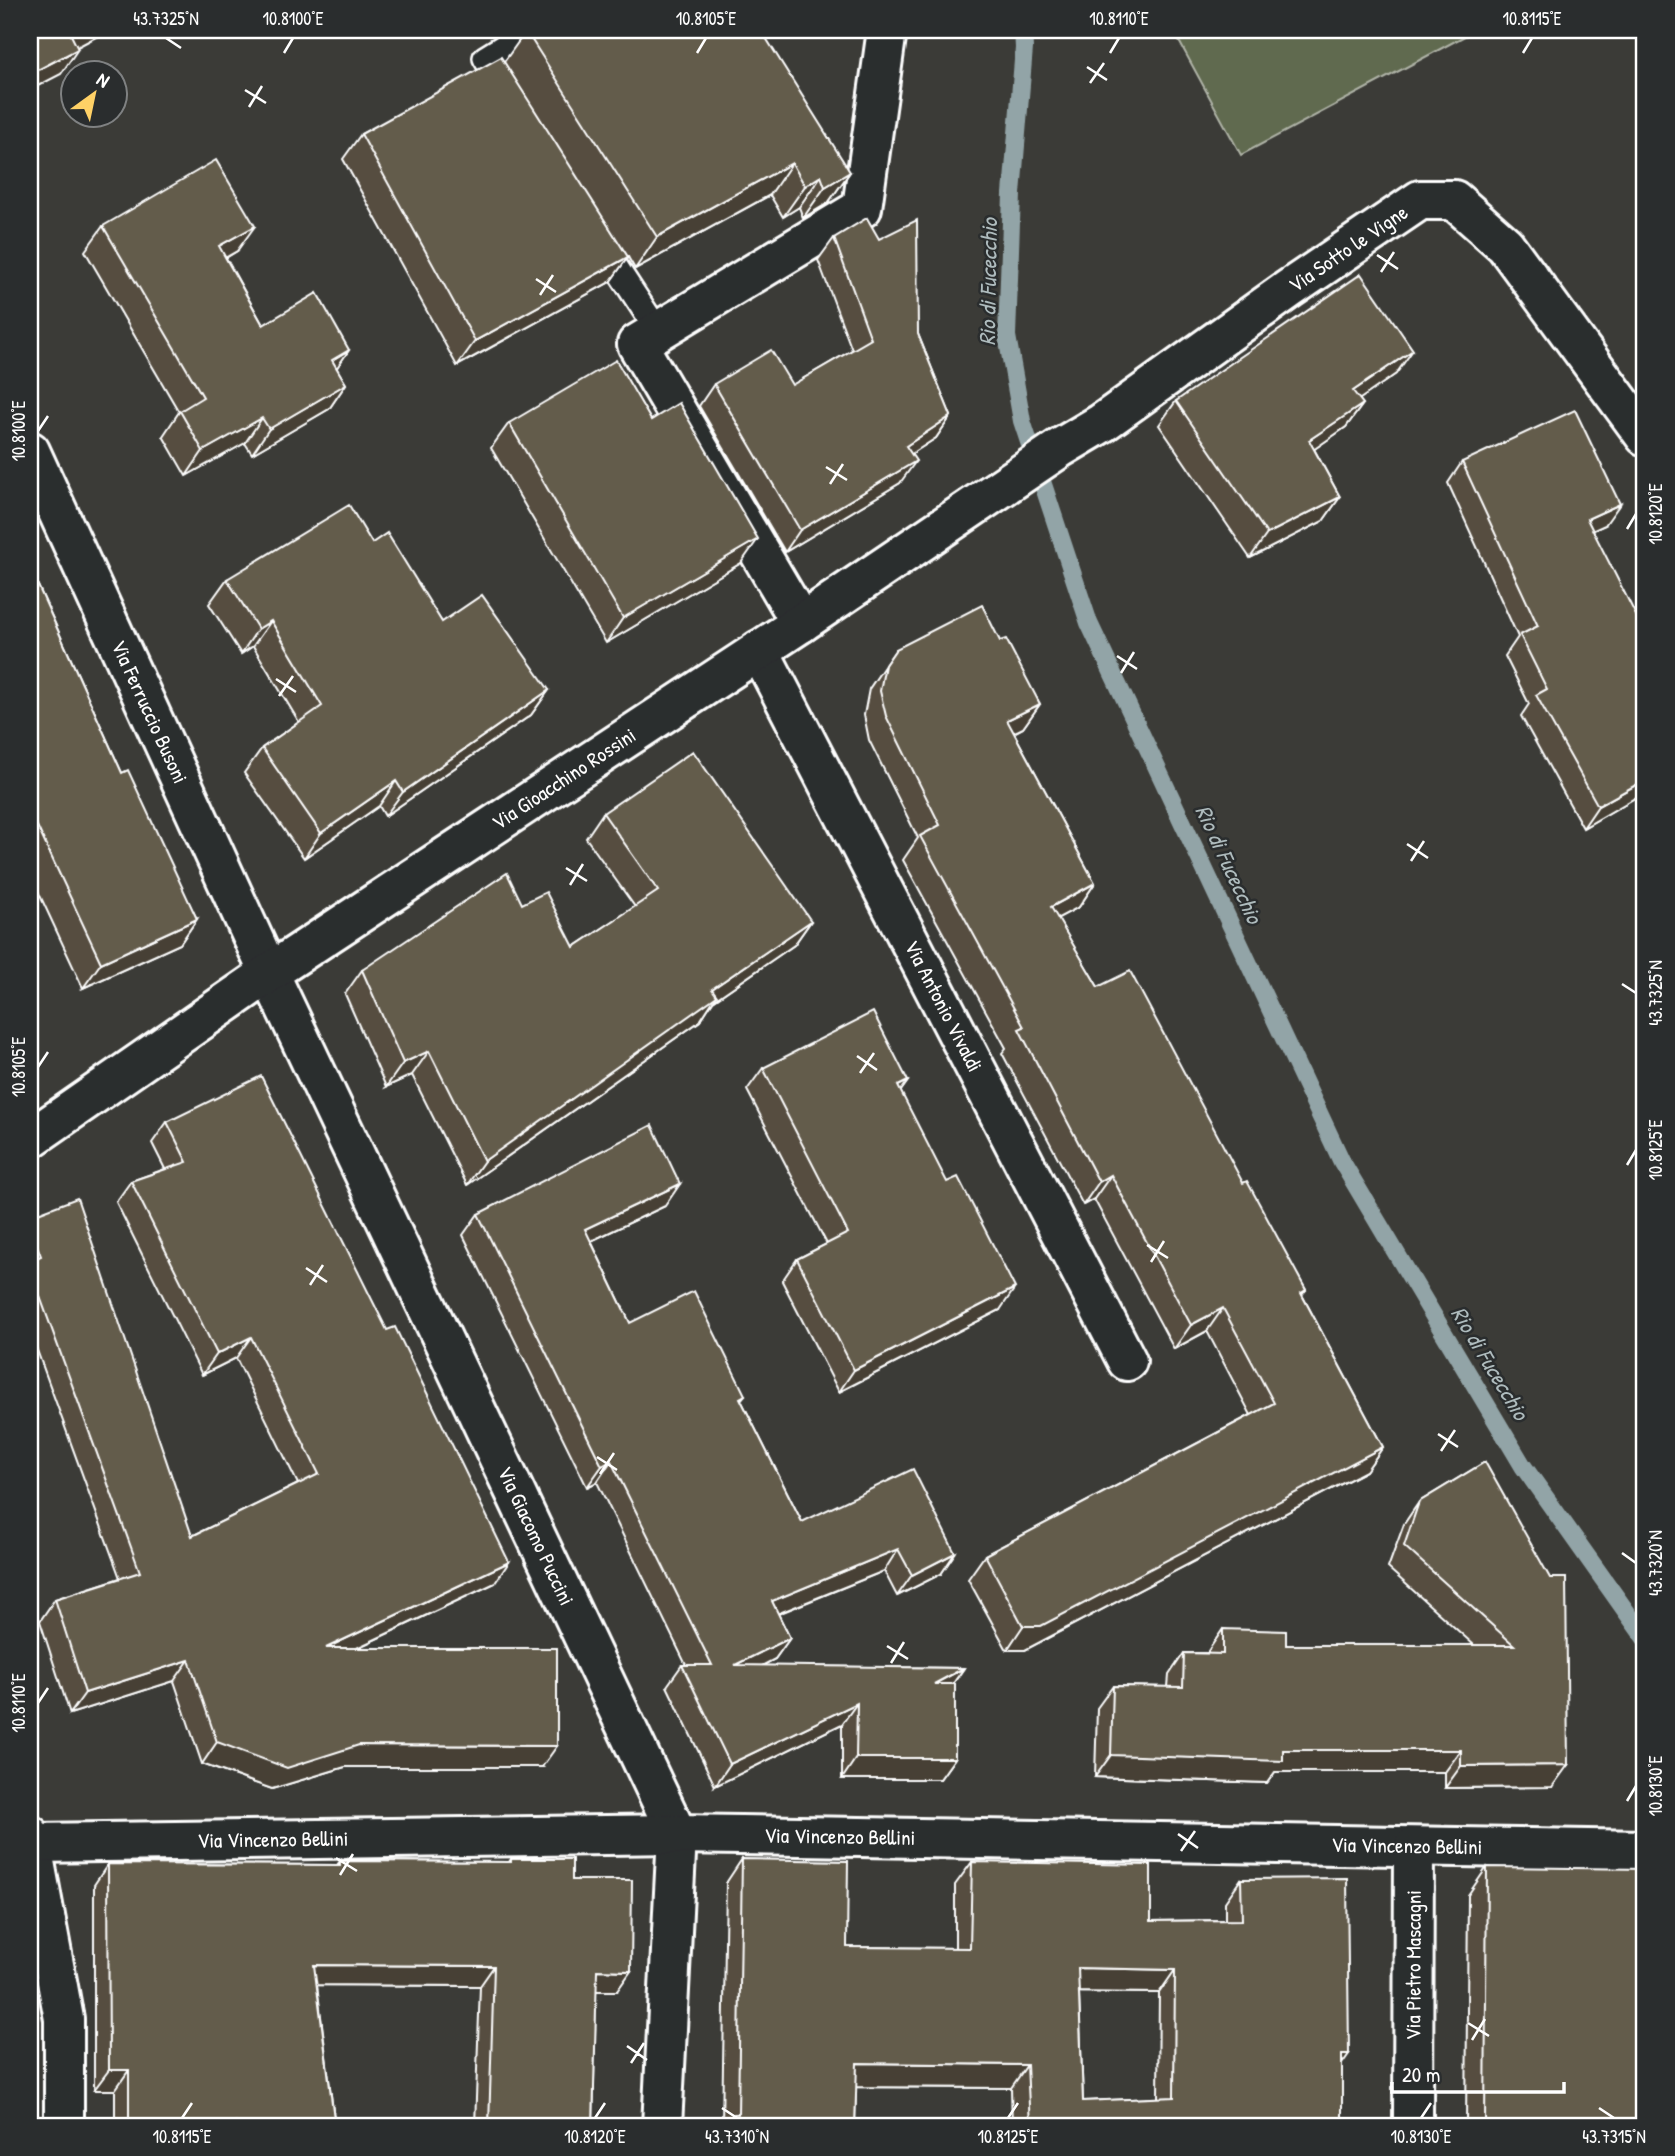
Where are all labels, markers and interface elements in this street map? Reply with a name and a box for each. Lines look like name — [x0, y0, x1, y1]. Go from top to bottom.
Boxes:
text: 43.7325°N — [133, 6, 199, 31]
text: 10.8100°E — [262, 6, 324, 31]
text: 10.8105°E — [676, 6, 736, 31]
text: 10.8110°E — [1089, 6, 1149, 31]
text: 10.8115°E — [1502, 6, 1562, 31]
north arrow — [60, 60, 130, 130]
text: N — [92, 66, 115, 93]
street label: Via Sotto le Vigne — [1283, 198, 1413, 299]
water label: Rio di Fucecchio — [971, 216, 1004, 346]
text: 10.8100°E — [6, 400, 31, 462]
text: 10.8120°E — [1643, 483, 1668, 545]
street label: Via Ferruccio Busoni — [105, 635, 195, 788]
street label: Via Gioacchino Rossini — [486, 721, 641, 837]
water label: Rio di Fucecchio — [1188, 800, 1271, 930]
street label: Via Antonio Vivaldi — [898, 935, 990, 1077]
text: 43.7325°N — [1643, 960, 1668, 1026]
text: 10.8105°E — [6, 1037, 31, 1097]
text: 10.8125°E — [1643, 1119, 1668, 1180]
water label: Rio di Fucecchio — [1444, 1300, 1537, 1427]
street label: Via Giacomo Puccini — [491, 1461, 582, 1610]
text: 43.7320°N — [1643, 1530, 1668, 1596]
text: 10.8110°E — [6, 1673, 31, 1733]
text: 10.8130°E — [1643, 1755, 1668, 1817]
street label: Via Vincenzo Bellini — [764, 1820, 916, 1852]
street label: Via Vincenzo Bellini — [197, 1824, 349, 1855]
street label: Via Vincenzo Bellini — [1331, 1830, 1483, 1861]
street label: Via Pietro Mascagni — [1398, 1890, 1428, 2040]
scale bar — [1392, 2051, 1563, 2095]
text: 20 m — [1402, 2060, 1440, 2089]
text: 10.8115°E — [152, 2124, 212, 2149]
text: 10.8120°E — [564, 2124, 626, 2149]
text: 43.7310°N — [705, 2124, 769, 2149]
text: 10.8125°E — [978, 2124, 1039, 2149]
text: 10.8130°E — [1390, 2124, 1452, 2149]
text: 43.7315°N — [1582, 2124, 1646, 2149]

